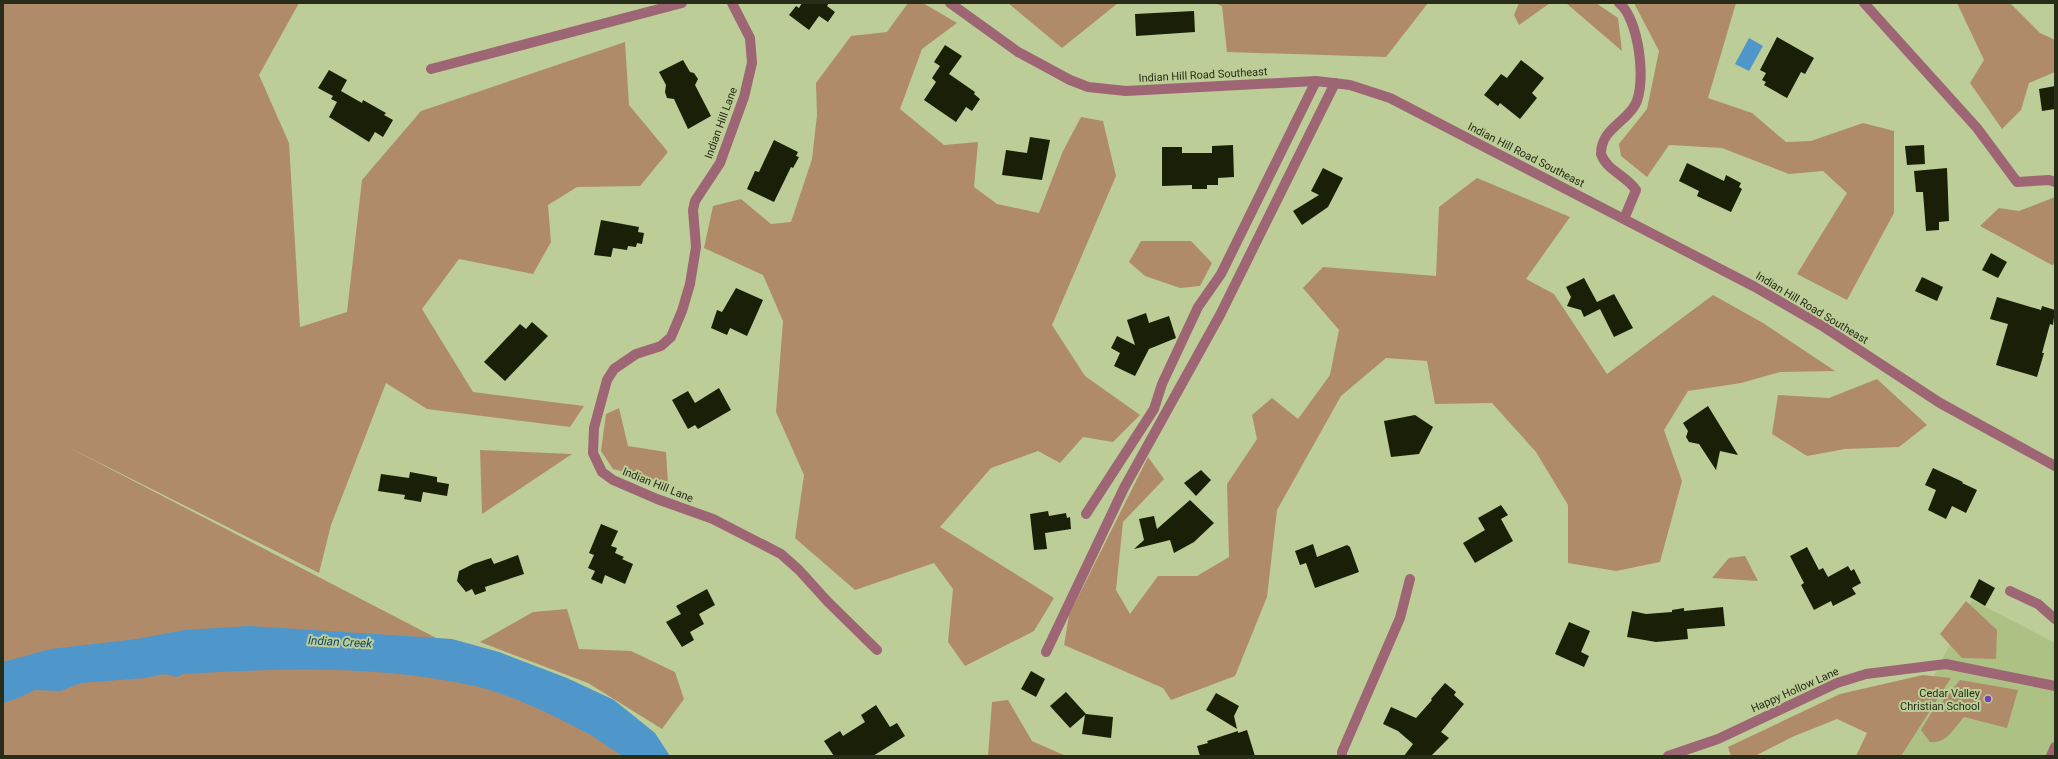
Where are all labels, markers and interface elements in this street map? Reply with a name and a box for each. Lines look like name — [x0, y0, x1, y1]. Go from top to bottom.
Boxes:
street label: Indian Hill Road Southeast — [1138, 65, 1268, 85]
street label: Indian Hill Lane — [702, 85, 740, 161]
street label: Indian Hill Road Southeast — [1466, 120, 1587, 190]
street label: Indian Hill Road Southeast — [1753, 269, 1871, 347]
street label: Indian Hill Lane — [621, 465, 695, 505]
water label: Indian Creek — [308, 633, 374, 651]
street label: Happy Hollow Lane — [1749, 665, 1841, 715]
place label: Cedar Valley Christian School — [1900, 687, 1981, 713]
marker: Cedar Valley Christian School — [1983, 694, 1993, 704]

